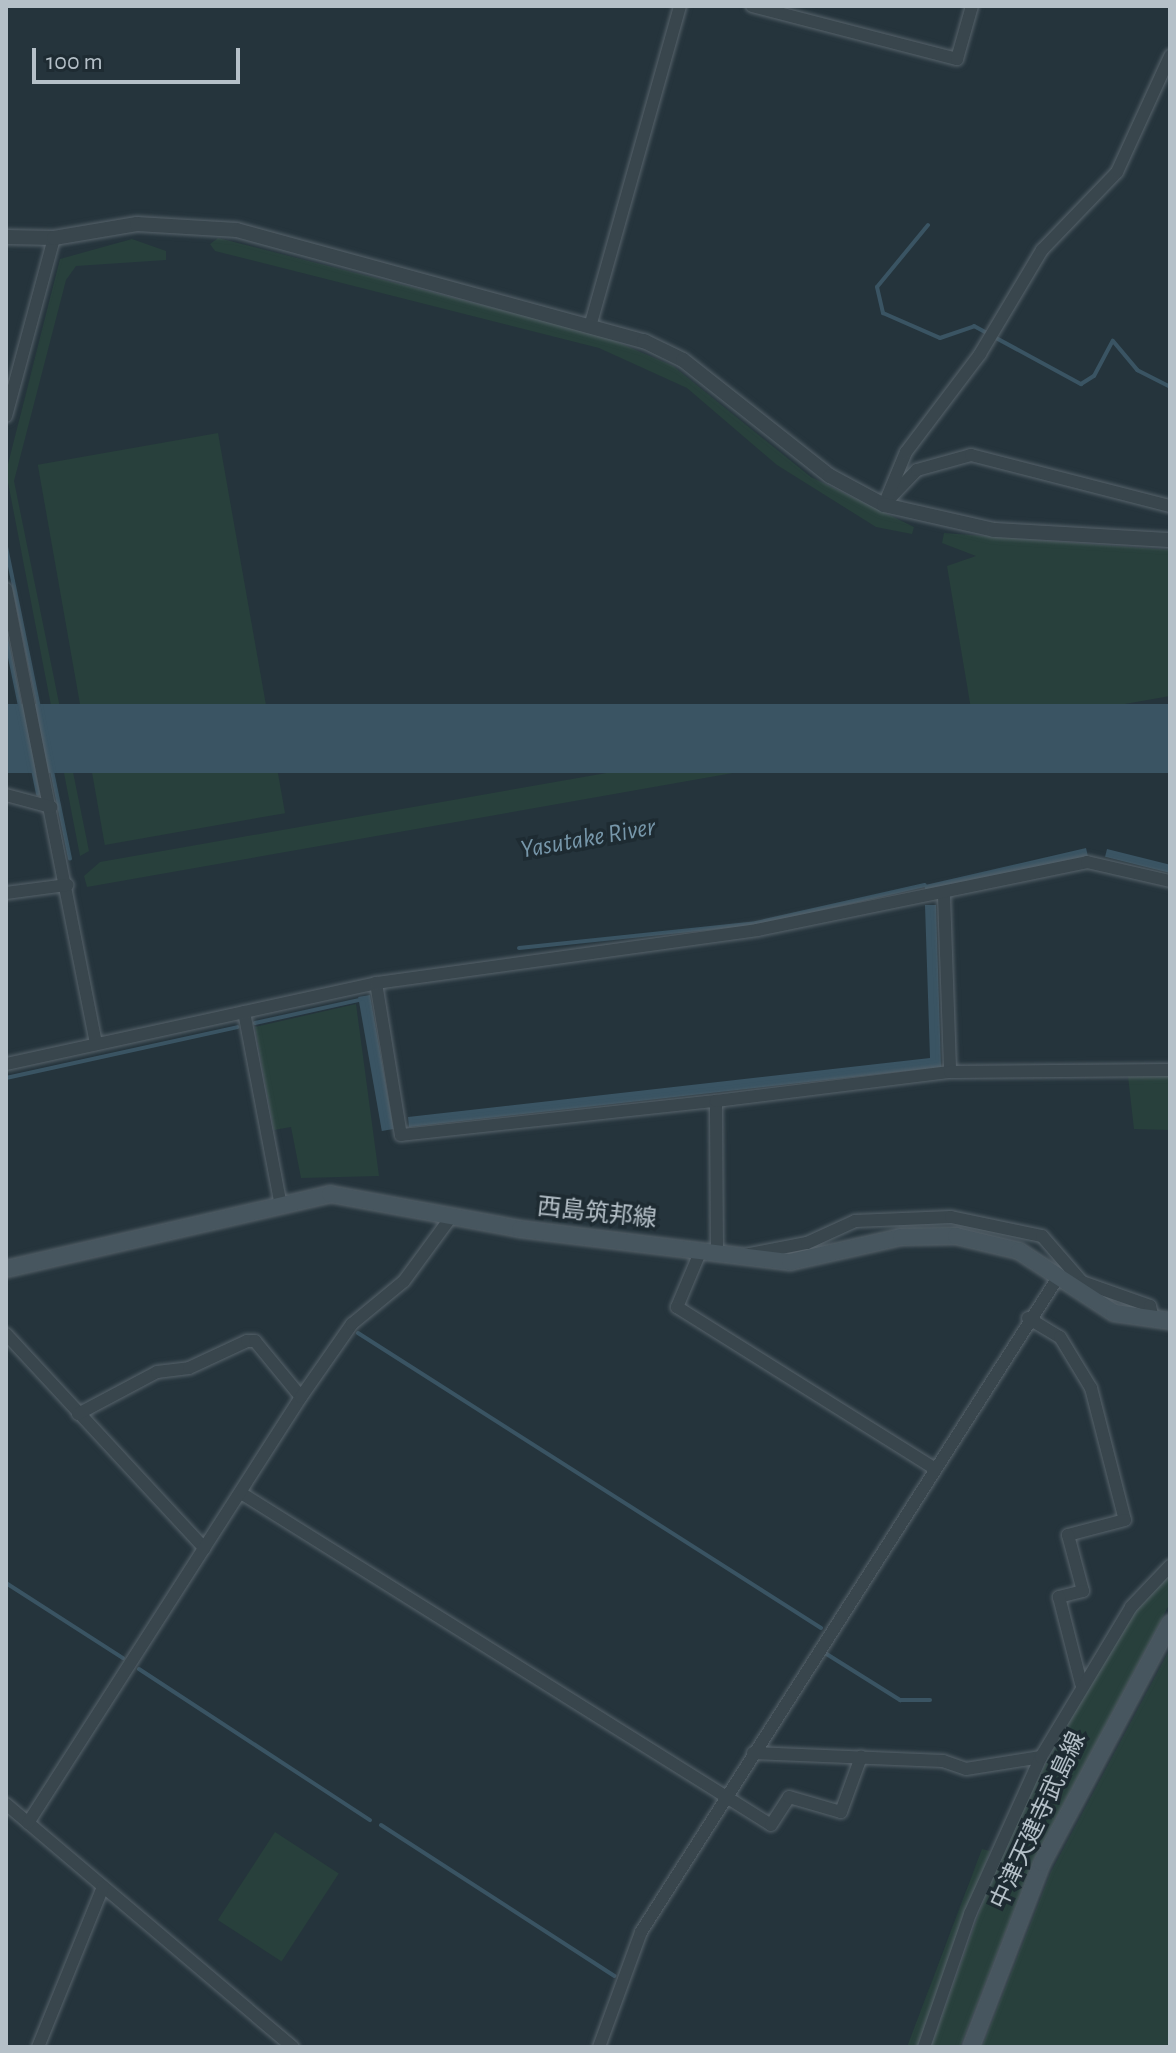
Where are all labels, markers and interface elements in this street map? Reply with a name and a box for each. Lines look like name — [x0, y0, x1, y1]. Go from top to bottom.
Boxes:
scale bar — [36, 32, 244, 82]
text: 100 m — [46, 50, 103, 74]
water label: Yasutake River — [518, 812, 658, 866]
street label: 西島筑邦線 — [536, 1193, 658, 1235]
street label: 中津天建寺武島線 — [985, 1728, 1093, 1914]

